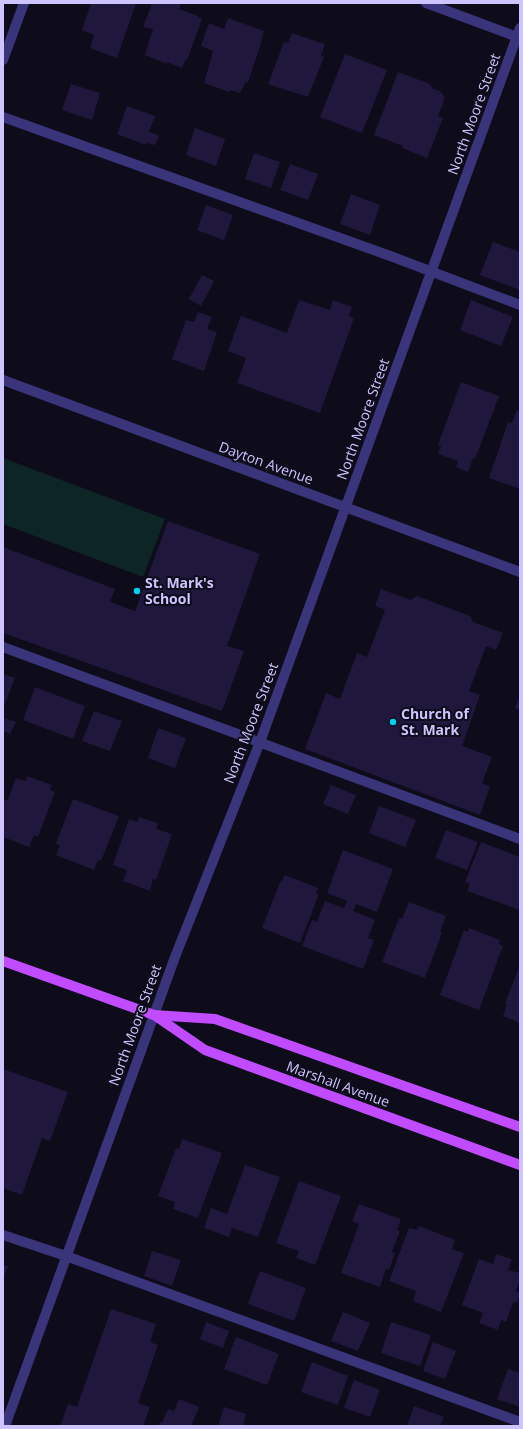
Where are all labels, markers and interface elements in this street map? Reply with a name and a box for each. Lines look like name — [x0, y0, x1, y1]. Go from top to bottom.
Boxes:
street label: North Moore Street — [443, 51, 504, 177]
street label: North Moore Street — [332, 356, 393, 482]
street label: Dayton Avenue — [216, 437, 316, 488]
place label: St. Mark's School — [145, 573, 214, 608]
marker: St. Mark's School — [132, 586, 142, 596]
street label: North Moore Street — [219, 660, 282, 786]
place label: Church of St. Mark — [401, 704, 470, 739]
marker: Church of St. Mark — [388, 717, 398, 727]
street label: North Moore Street — [104, 962, 165, 1088]
street label: Marshall Avenue — [284, 1056, 393, 1111]

